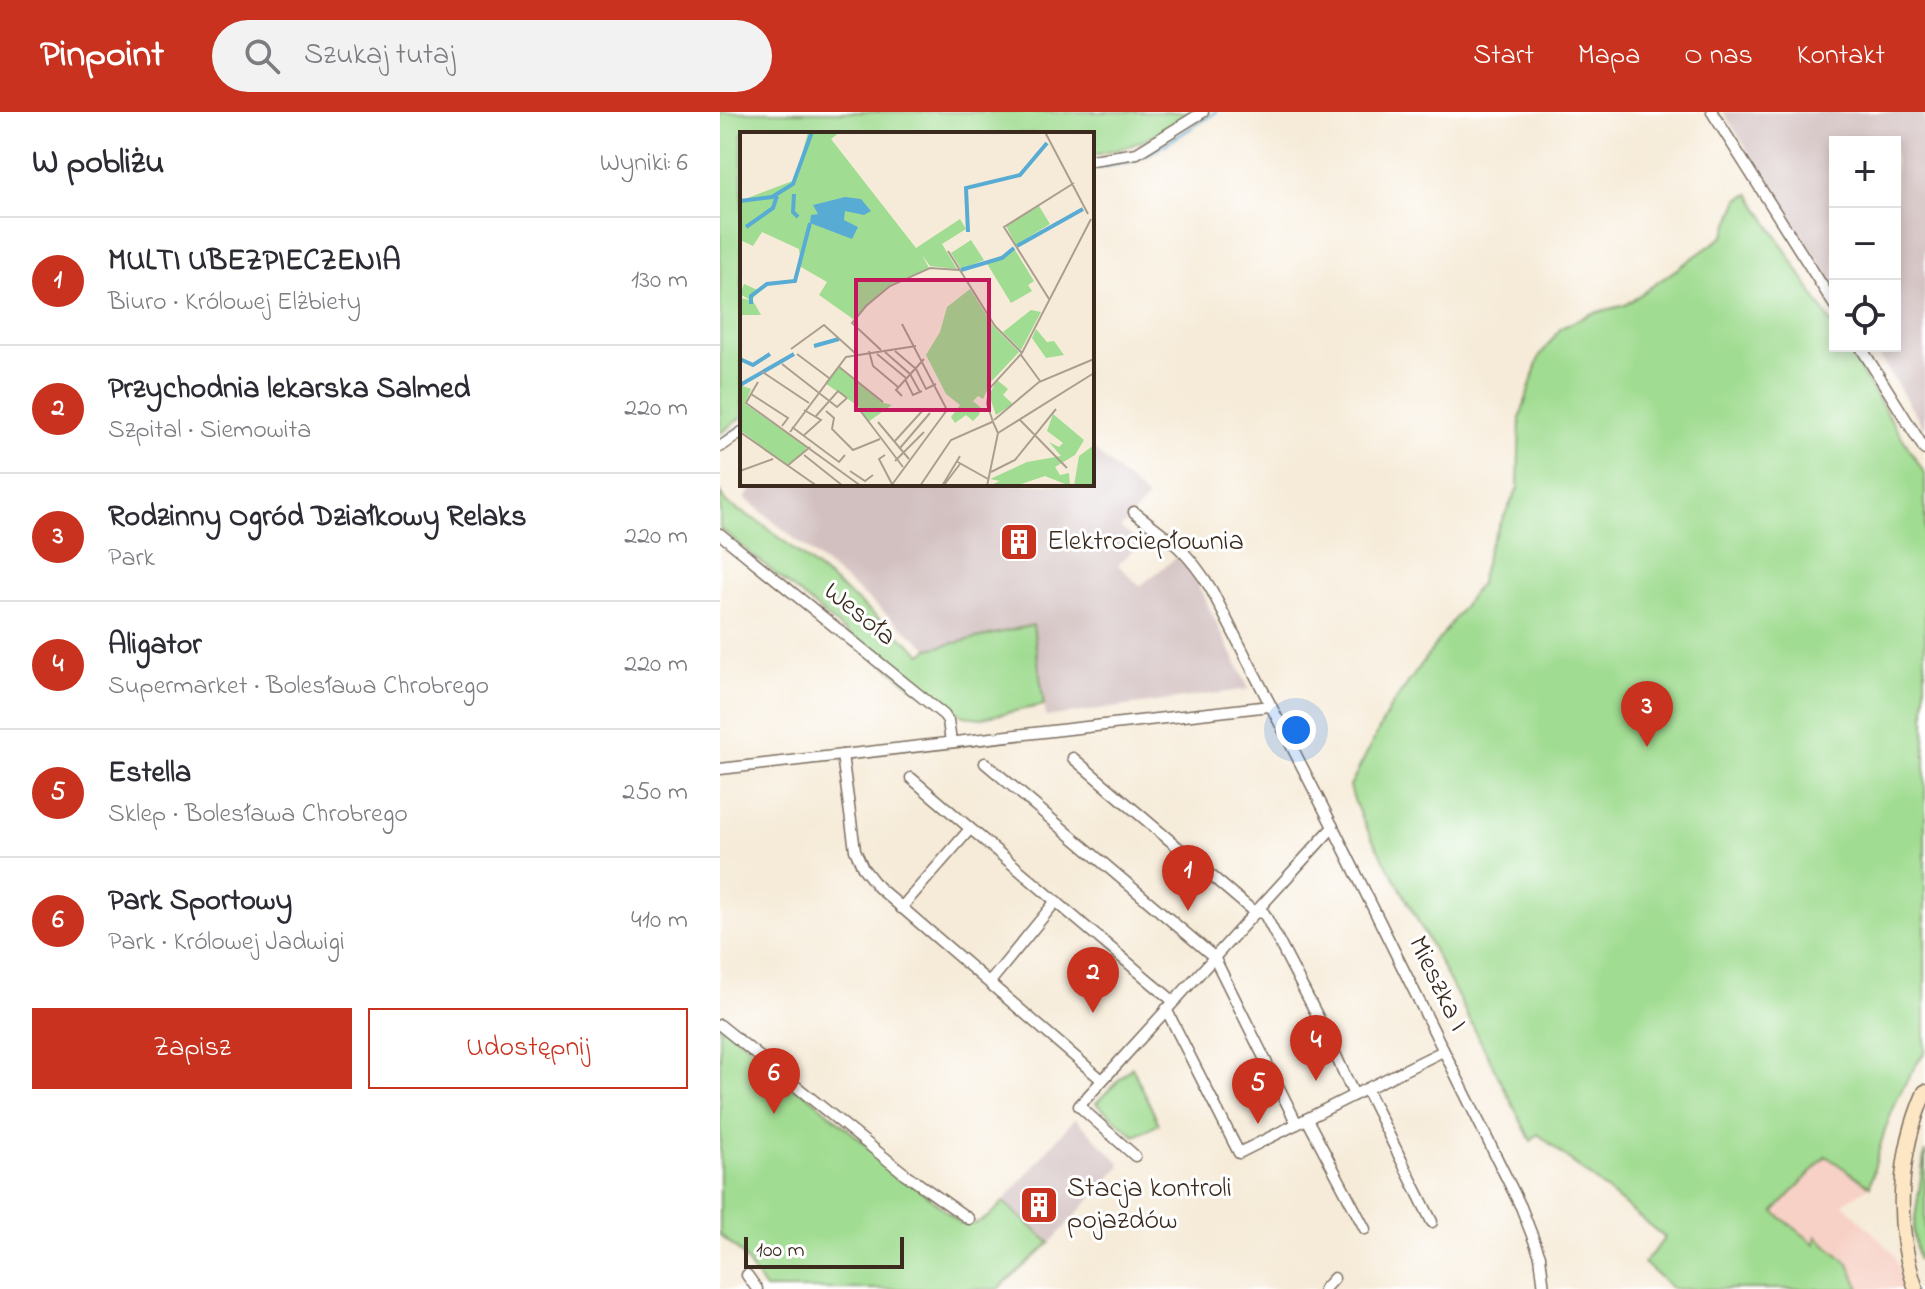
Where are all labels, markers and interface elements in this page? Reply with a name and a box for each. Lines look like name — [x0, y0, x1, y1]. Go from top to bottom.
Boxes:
search box — [212, 20, 772, 92]
text: Pinpoint — [40, 28, 164, 84]
icon: search — [240, 34, 284, 78]
text: Szukaj tutaj — [304, 34, 455, 78]
text: Start — [1473, 36, 1534, 77]
text: Mapa — [1578, 36, 1640, 77]
text: O nas — [1684, 36, 1753, 77]
text: Kontakt — [1797, 36, 1885, 77]
inset map — [740, 132, 1094, 486]
map controls — [1829, 136, 1901, 352]
button: + — [1829, 136, 1901, 208]
text: W pobliżu — [32, 139, 164, 189]
text: Wyniki: 6 — [600, 145, 688, 183]
button: − — [1829, 208, 1901, 280]
text: MULTI UBEZPIECZENIA — [108, 240, 401, 284]
text: 1 — [54, 262, 62, 300]
text: 130 m — [631, 262, 688, 300]
button: locate — [1829, 280, 1901, 352]
text: Biuro · Królowej Elżbiety — [108, 284, 361, 322]
text: Przychodnia lekarska Salmed — [108, 368, 470, 412]
text: 2 — [52, 390, 64, 428]
text: 220 m — [624, 390, 688, 428]
text: Szpital · Siemowita — [108, 412, 311, 450]
text: Rodzinny Ogród Działkowy Relaks — [108, 496, 527, 540]
text: 3 — [53, 518, 63, 556]
text: 220 m — [624, 518, 688, 556]
building icon: Elektrociepłownia — [998, 521, 1040, 563]
place label: Elektrociepłownia — [1047, 522, 1244, 563]
text: Park — [108, 540, 155, 578]
street label: Wesoła — [814, 573, 904, 657]
text: Aligator — [108, 624, 202, 668]
text: 4 — [53, 646, 63, 684]
text: 220 m — [624, 646, 688, 684]
text: Supermarket · Bolesława Chrobrego — [108, 668, 489, 706]
pin: 3 — [1621, 681, 1673, 747]
your location — [1276, 710, 1316, 750]
text: Estella — [108, 752, 191, 796]
text: 5 — [51, 774, 65, 812]
text: 250 m — [622, 774, 688, 812]
text: Sklep · Bolesława Chrobrego — [108, 796, 408, 834]
pin: 1 — [1162, 845, 1214, 911]
text: Park Sportowy — [108, 880, 292, 924]
text: 6 — [52, 902, 64, 940]
text: 410 m — [631, 902, 688, 940]
text: Park · Królowej Jadwigi — [108, 924, 345, 962]
street label: Mieszka I — [1396, 929, 1478, 1039]
pin: 2 — [1067, 947, 1119, 1013]
button: Zapisz — [32, 1008, 352, 1089]
button: Udostępnij — [368, 1008, 688, 1089]
pin: 4 — [1290, 1015, 1342, 1081]
pin: 6 — [748, 1048, 800, 1114]
pin: 5 — [1232, 1058, 1284, 1124]
place label: Stacja kontroli pojazdów — [1067, 1169, 1232, 1242]
building icon: Stacja kontroli pojazdów — [1018, 1184, 1060, 1226]
scale bar — [744, 1233, 904, 1269]
text: 100 m — [756, 1235, 805, 1267]

